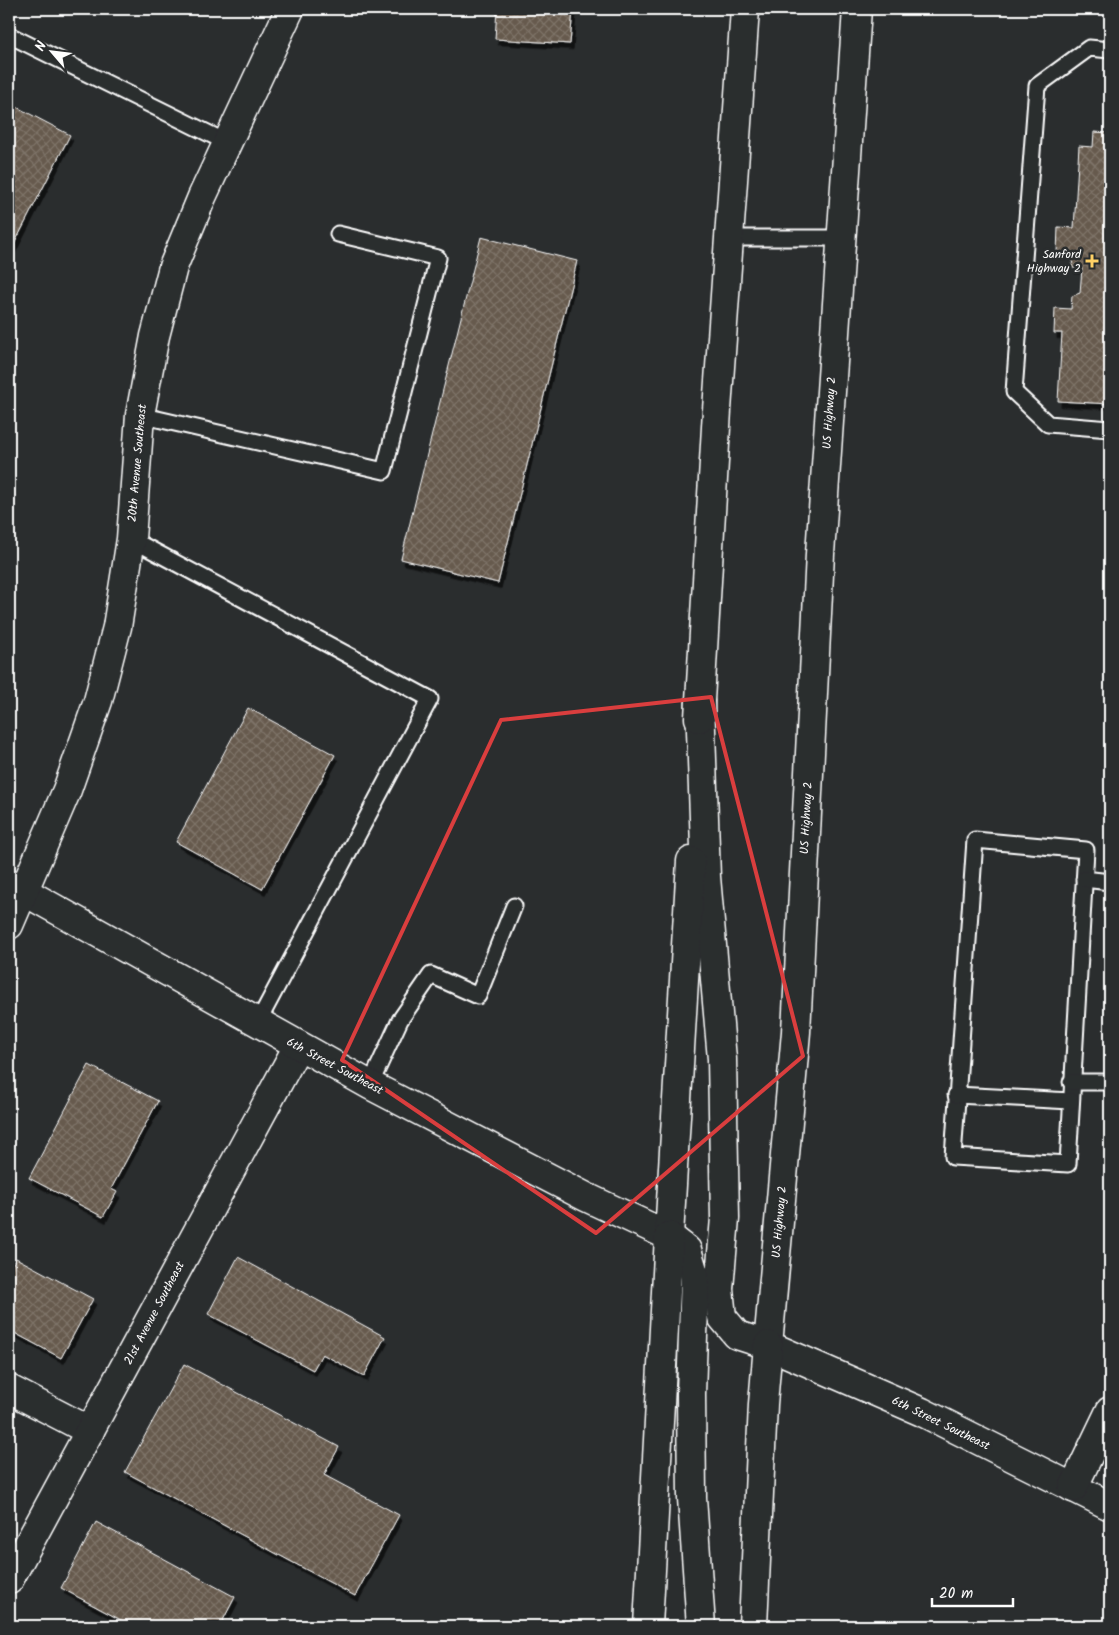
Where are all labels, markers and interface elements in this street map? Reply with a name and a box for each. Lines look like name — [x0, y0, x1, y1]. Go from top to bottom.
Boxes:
north arrow — [28, 28, 78, 78]
text: N — [30, 37, 53, 55]
place label: Sanford Highway 2 — [1027, 245, 1082, 278]
marker: Sanford Highway 2 — [1085, 254, 1099, 268]
street label: US Highway 2 — [817, 376, 842, 450]
street label: 20th Avenue Southeast — [123, 403, 152, 523]
street label: US Highway 2 — [795, 781, 818, 855]
street label: 6th Street Southeast — [283, 1033, 387, 1100]
street label: US Highway 2 — [767, 1185, 792, 1259]
street label: 21st Avenue Southeast — [119, 1258, 190, 1368]
street label: 6th Street Southeast — [888, 1391, 993, 1456]
scale bar — [932, 1575, 1013, 1607]
text: 20 m — [939, 1582, 973, 1606]

